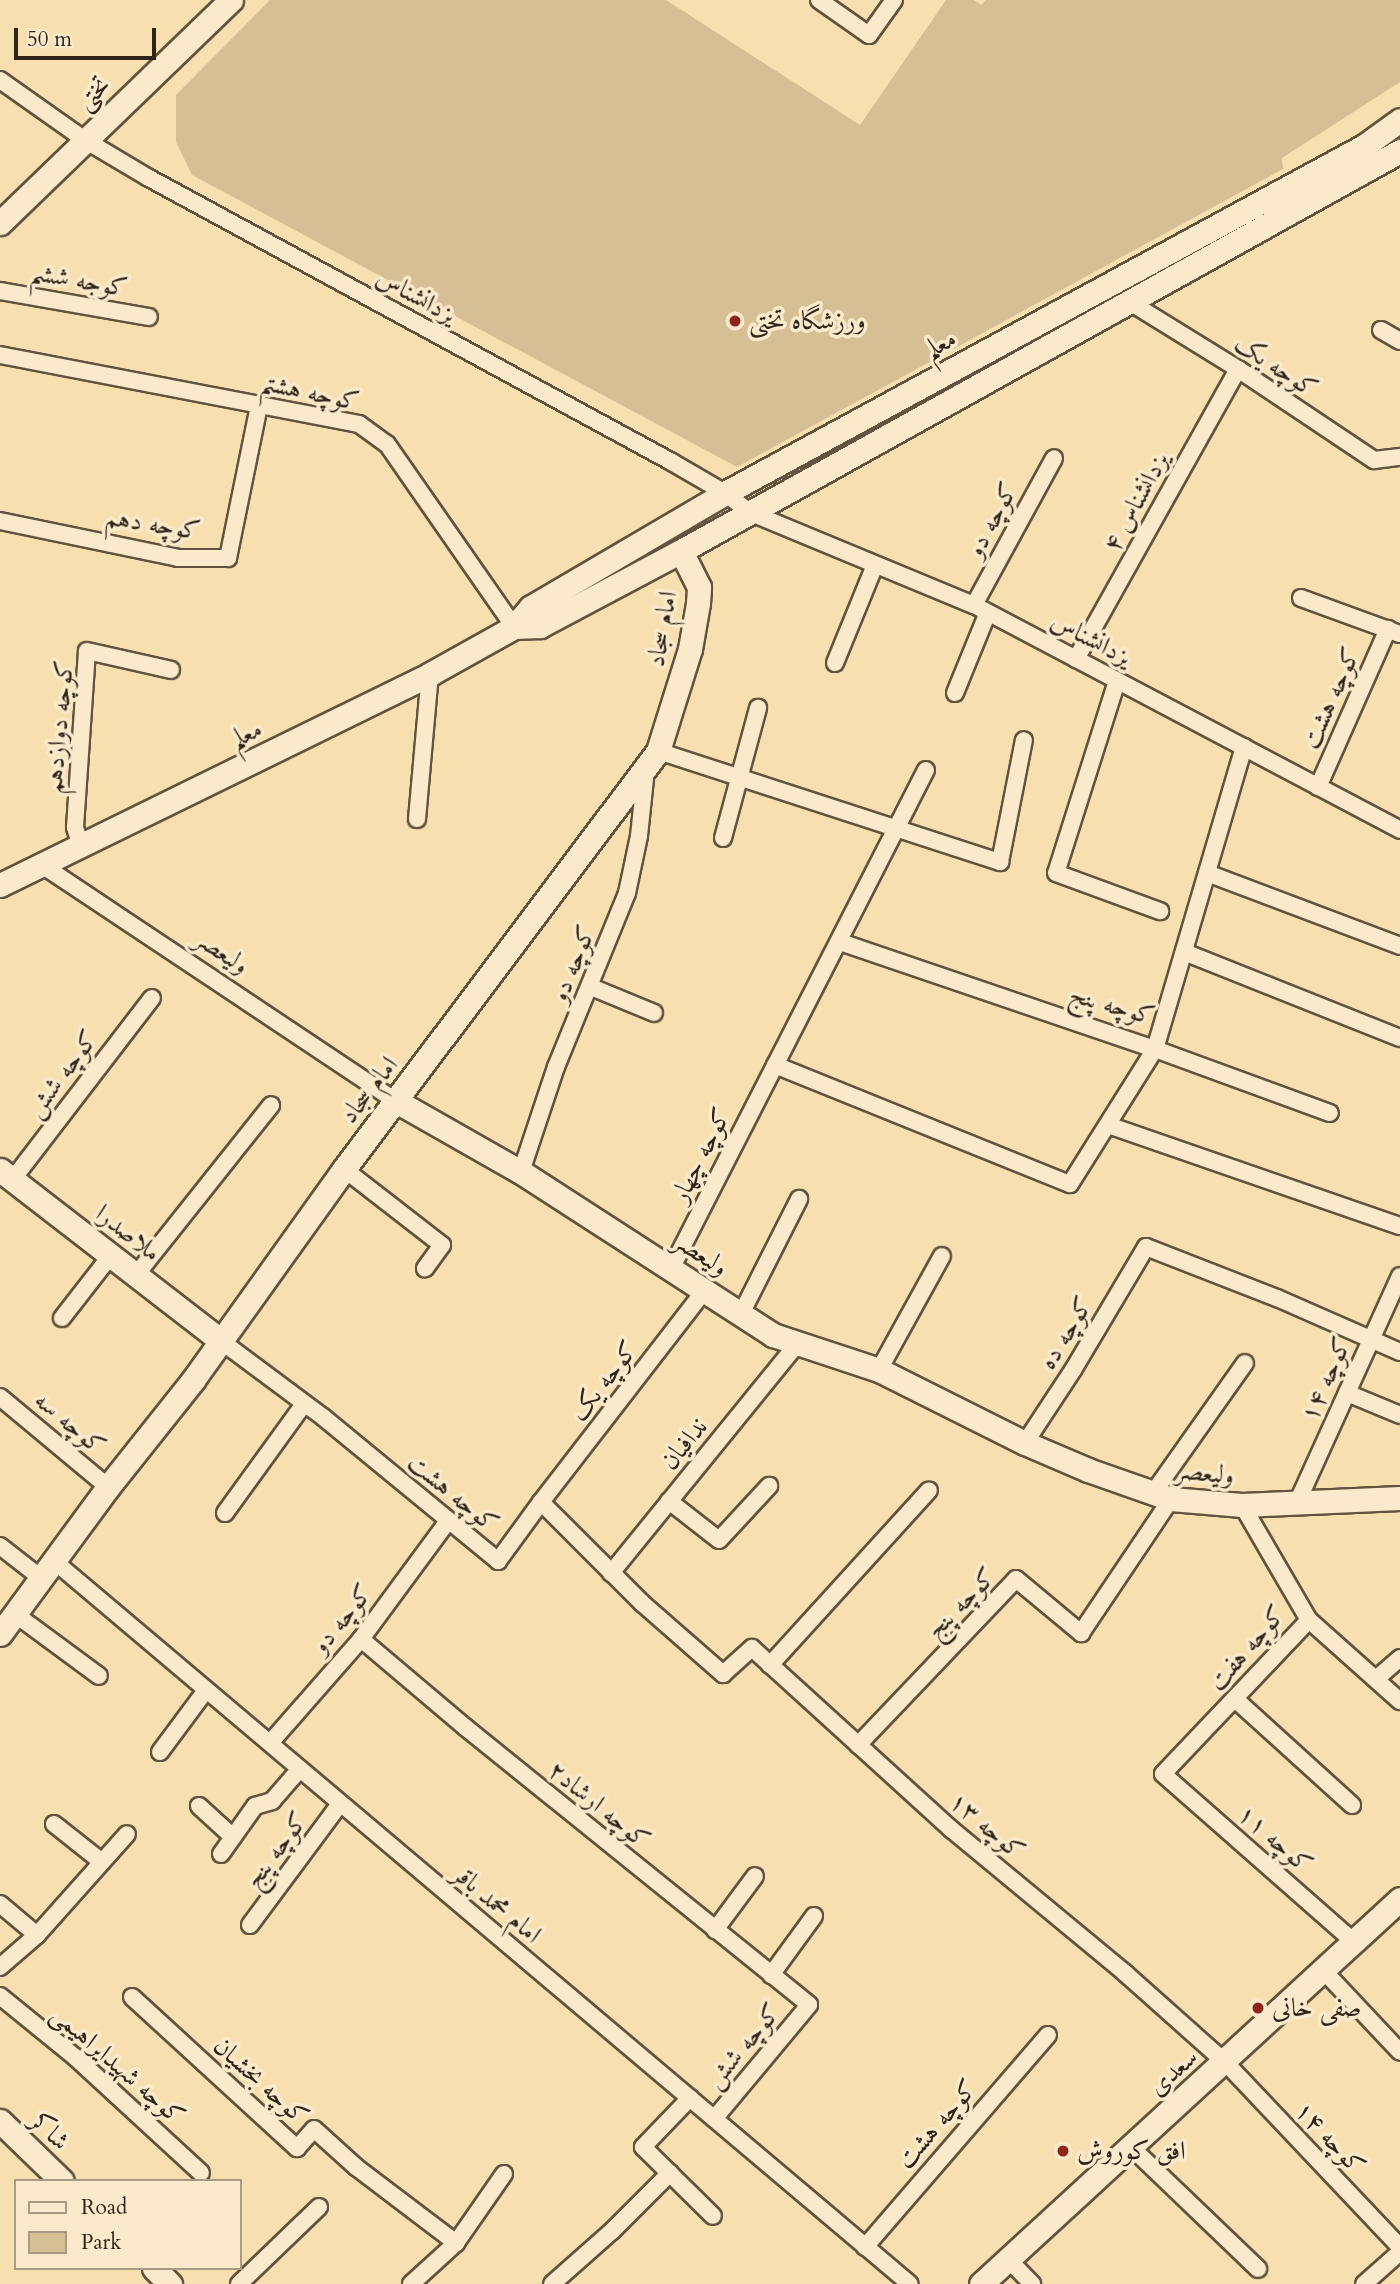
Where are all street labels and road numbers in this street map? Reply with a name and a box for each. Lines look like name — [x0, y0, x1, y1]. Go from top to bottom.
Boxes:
street label: تختی — [69, 69, 117, 117]
street label: کوجه ششم — [28, 256, 130, 304]
street label: یزدانشناس — [371, 261, 461, 331]
street label: معلم — [918, 323, 962, 365]
street label: کوچه یک — [1228, 328, 1324, 404]
street label: کوچه هشتم — [258, 366, 362, 418]
street label: یزدانشناس ۴ — [1096, 447, 1176, 557]
street label: کوچه دو — [959, 477, 1025, 563]
street label: کوچه دهم — [103, 501, 203, 547]
street label: امام سجاد — [640, 589, 684, 669]
street label: یزدانشناس — [1046, 605, 1136, 673]
street label: کوچه هشت — [1295, 642, 1367, 754]
street label: کوچه دوازدهم — [38, 659, 80, 795]
street label: معلم — [225, 713, 267, 755]
street label: کوچه دو — [543, 921, 603, 1007]
street label: ولیعصر — [189, 923, 255, 981]
street label: کوچه پنج — [1066, 978, 1158, 1032]
street label: کوچه شش — [19, 1024, 105, 1124]
street label: امام سجاد — [333, 1050, 405, 1130]
street label: کوچه چهار — [664, 1102, 738, 1208]
street label: ملاصدرا — [89, 1198, 167, 1268]
street label: ولیعصر — [668, 1225, 734, 1283]
street label: کوچه ده — [1032, 1291, 1100, 1375]
street label: کوچه ۱۴ — [1294, 1332, 1358, 1426]
street label: کوچه یک — [563, 1335, 645, 1427]
street label: کوچه سه — [28, 1384, 112, 1462]
street label: ندافیان — [654, 1412, 714, 1476]
street label: کوچه هشت — [401, 1447, 505, 1539]
street label: ولیعصر — [1174, 1454, 1236, 1492]
street label: کوچه پنج — [919, 1561, 1003, 1645]
street label: کوچه دو — [304, 1578, 380, 1660]
street label: کوچه هفت — [1201, 1599, 1293, 1697]
street label: کوچه ارشاد۲ — [542, 1754, 656, 1856]
street label: کوچه ۱۳ — [943, 1785, 1031, 1867]
street label: کوچه ۱۱ — [1231, 1798, 1319, 1880]
street label: کوچه پنج — [237, 1806, 315, 1894]
street label: امام محمد باقر — [446, 1858, 548, 1950]
street label: کوچه شش — [698, 1997, 788, 2095]
street label: کوچه شهیدایراهیمی — [45, 1998, 191, 2132]
street label: کوچه بخشیان — [207, 2030, 315, 2132]
street label: سعدی — [1142, 2042, 1204, 2102]
street label: کوچه هشت — [890, 2073, 984, 2175]
street label: کوچه ۱۴ — [1288, 2095, 1372, 2181]
street label: شاکر — [24, 2105, 76, 2157]

